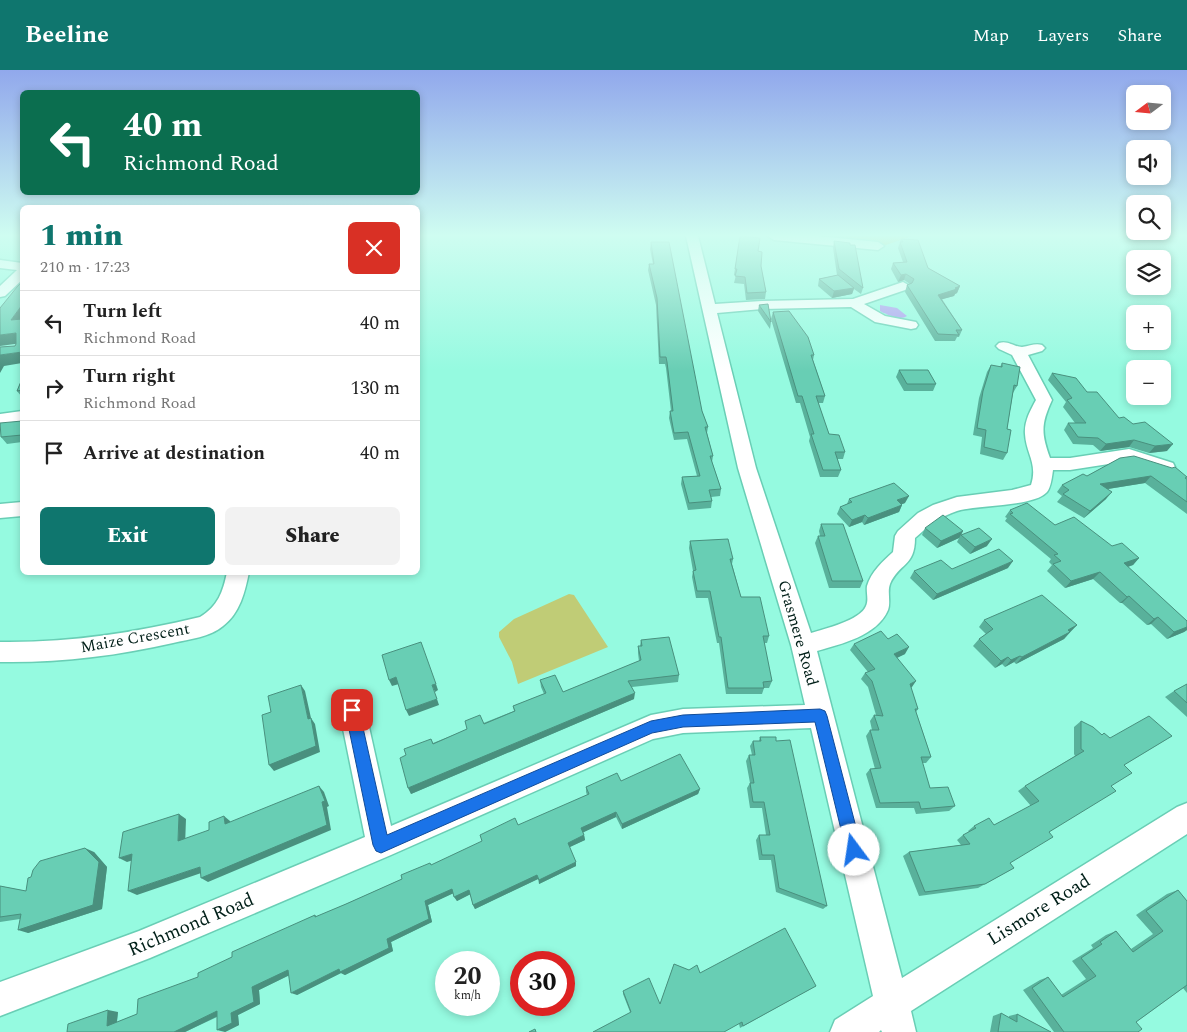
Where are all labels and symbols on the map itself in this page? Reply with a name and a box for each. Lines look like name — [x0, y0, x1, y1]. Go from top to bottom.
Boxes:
north arrow — [1126, 85, 1171, 130]
street label: Grasmere Road — [771, 577, 825, 689]
street label: Maize Crescent — [79, 617, 192, 659]
pin — [331, 689, 373, 731]
position arrow — [827, 823, 879, 875]
street label: Lismore Road — [982, 867, 1096, 953]
street label: Richmond Road — [123, 885, 259, 965]
speed limit sign: 30 — [510, 951, 575, 1016]

